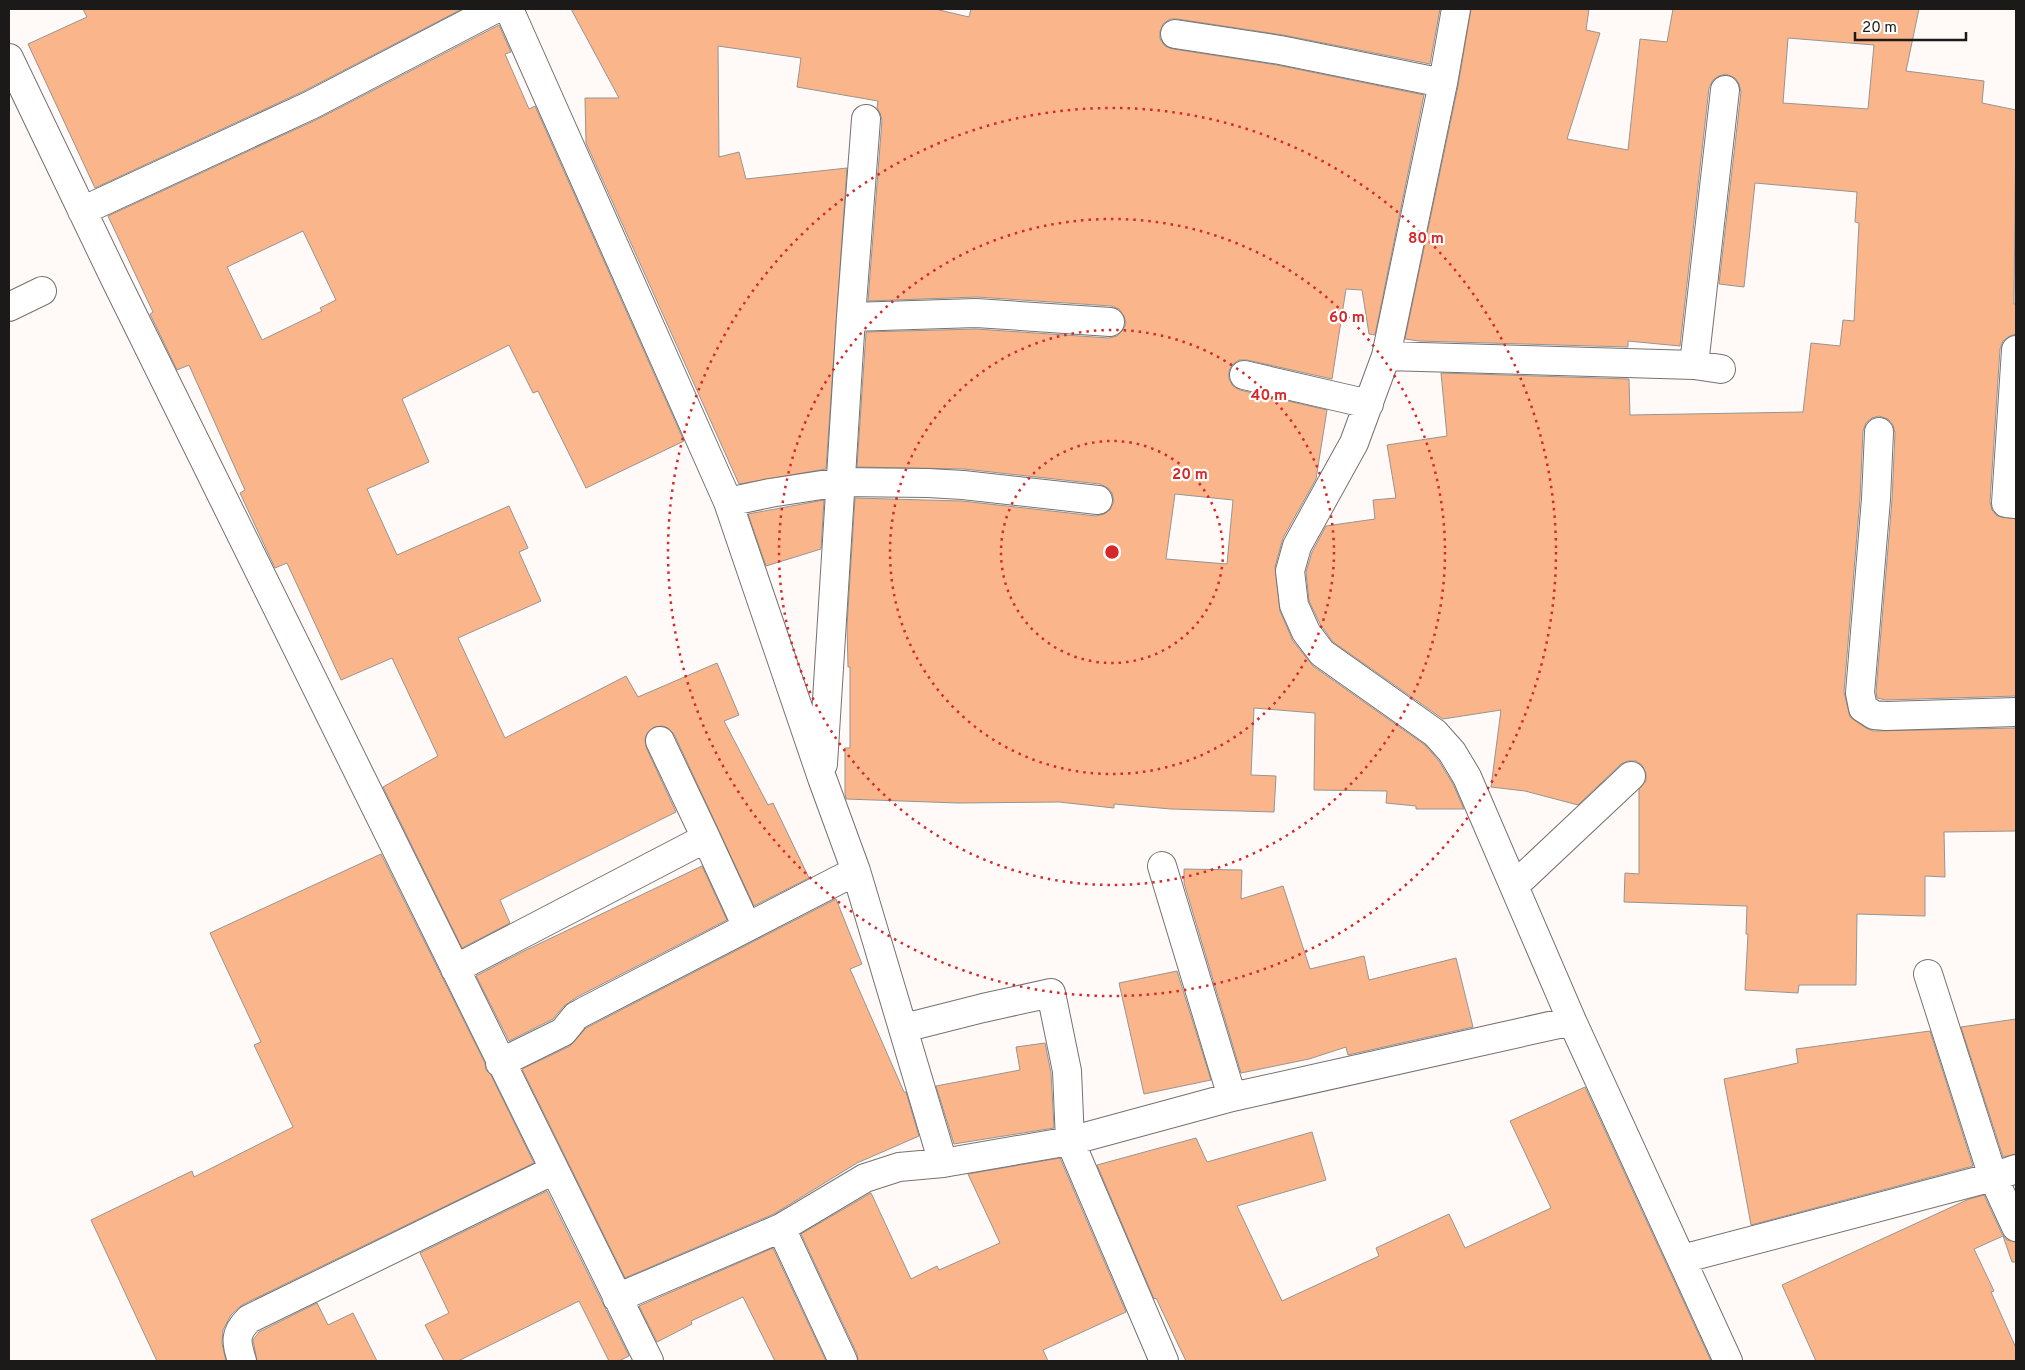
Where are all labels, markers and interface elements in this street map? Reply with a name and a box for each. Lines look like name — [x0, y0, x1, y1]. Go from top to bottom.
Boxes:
scale bar — [1855, 10, 1966, 42]
text: 20 m — [1862, 19, 1897, 38]
text: 80 m — [1408, 230, 1444, 249]
text: 60 m — [1329, 309, 1365, 328]
text: 40 m — [1251, 387, 1287, 406]
text: 20 m — [1172, 466, 1208, 485]
centre of rings — [1103, 543, 1121, 561]

